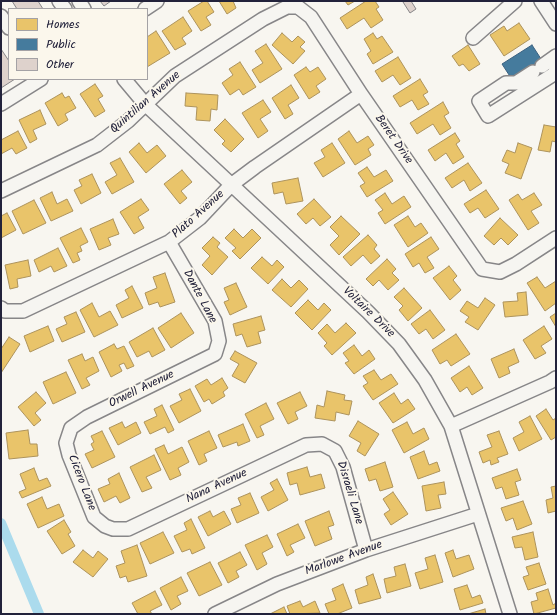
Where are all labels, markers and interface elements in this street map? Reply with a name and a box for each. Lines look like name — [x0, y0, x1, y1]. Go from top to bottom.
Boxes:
legend — [8, 8, 148, 80]
text: Homes — [46, 15, 80, 34]
text: Public — [46, 35, 76, 54]
text: Other — [46, 55, 74, 74]
street label: Quintilian Avenue — [108, 69, 184, 137]
street label: Beret Drive — [371, 113, 415, 167]
street label: Plato Avenue — [170, 188, 228, 242]
street label: Dante Lane — [179, 268, 219, 326]
street label: Voltaire Drive — [339, 285, 397, 341]
street label: Orwell Avenue — [107, 368, 177, 412]
street label: Cicero Lane — [64, 453, 98, 513]
street label: Disraeli Lane — [333, 460, 365, 526]
street label: Nana Avenue — [184, 467, 250, 507]
street label: Marlowe Avenue — [303, 538, 385, 580]

